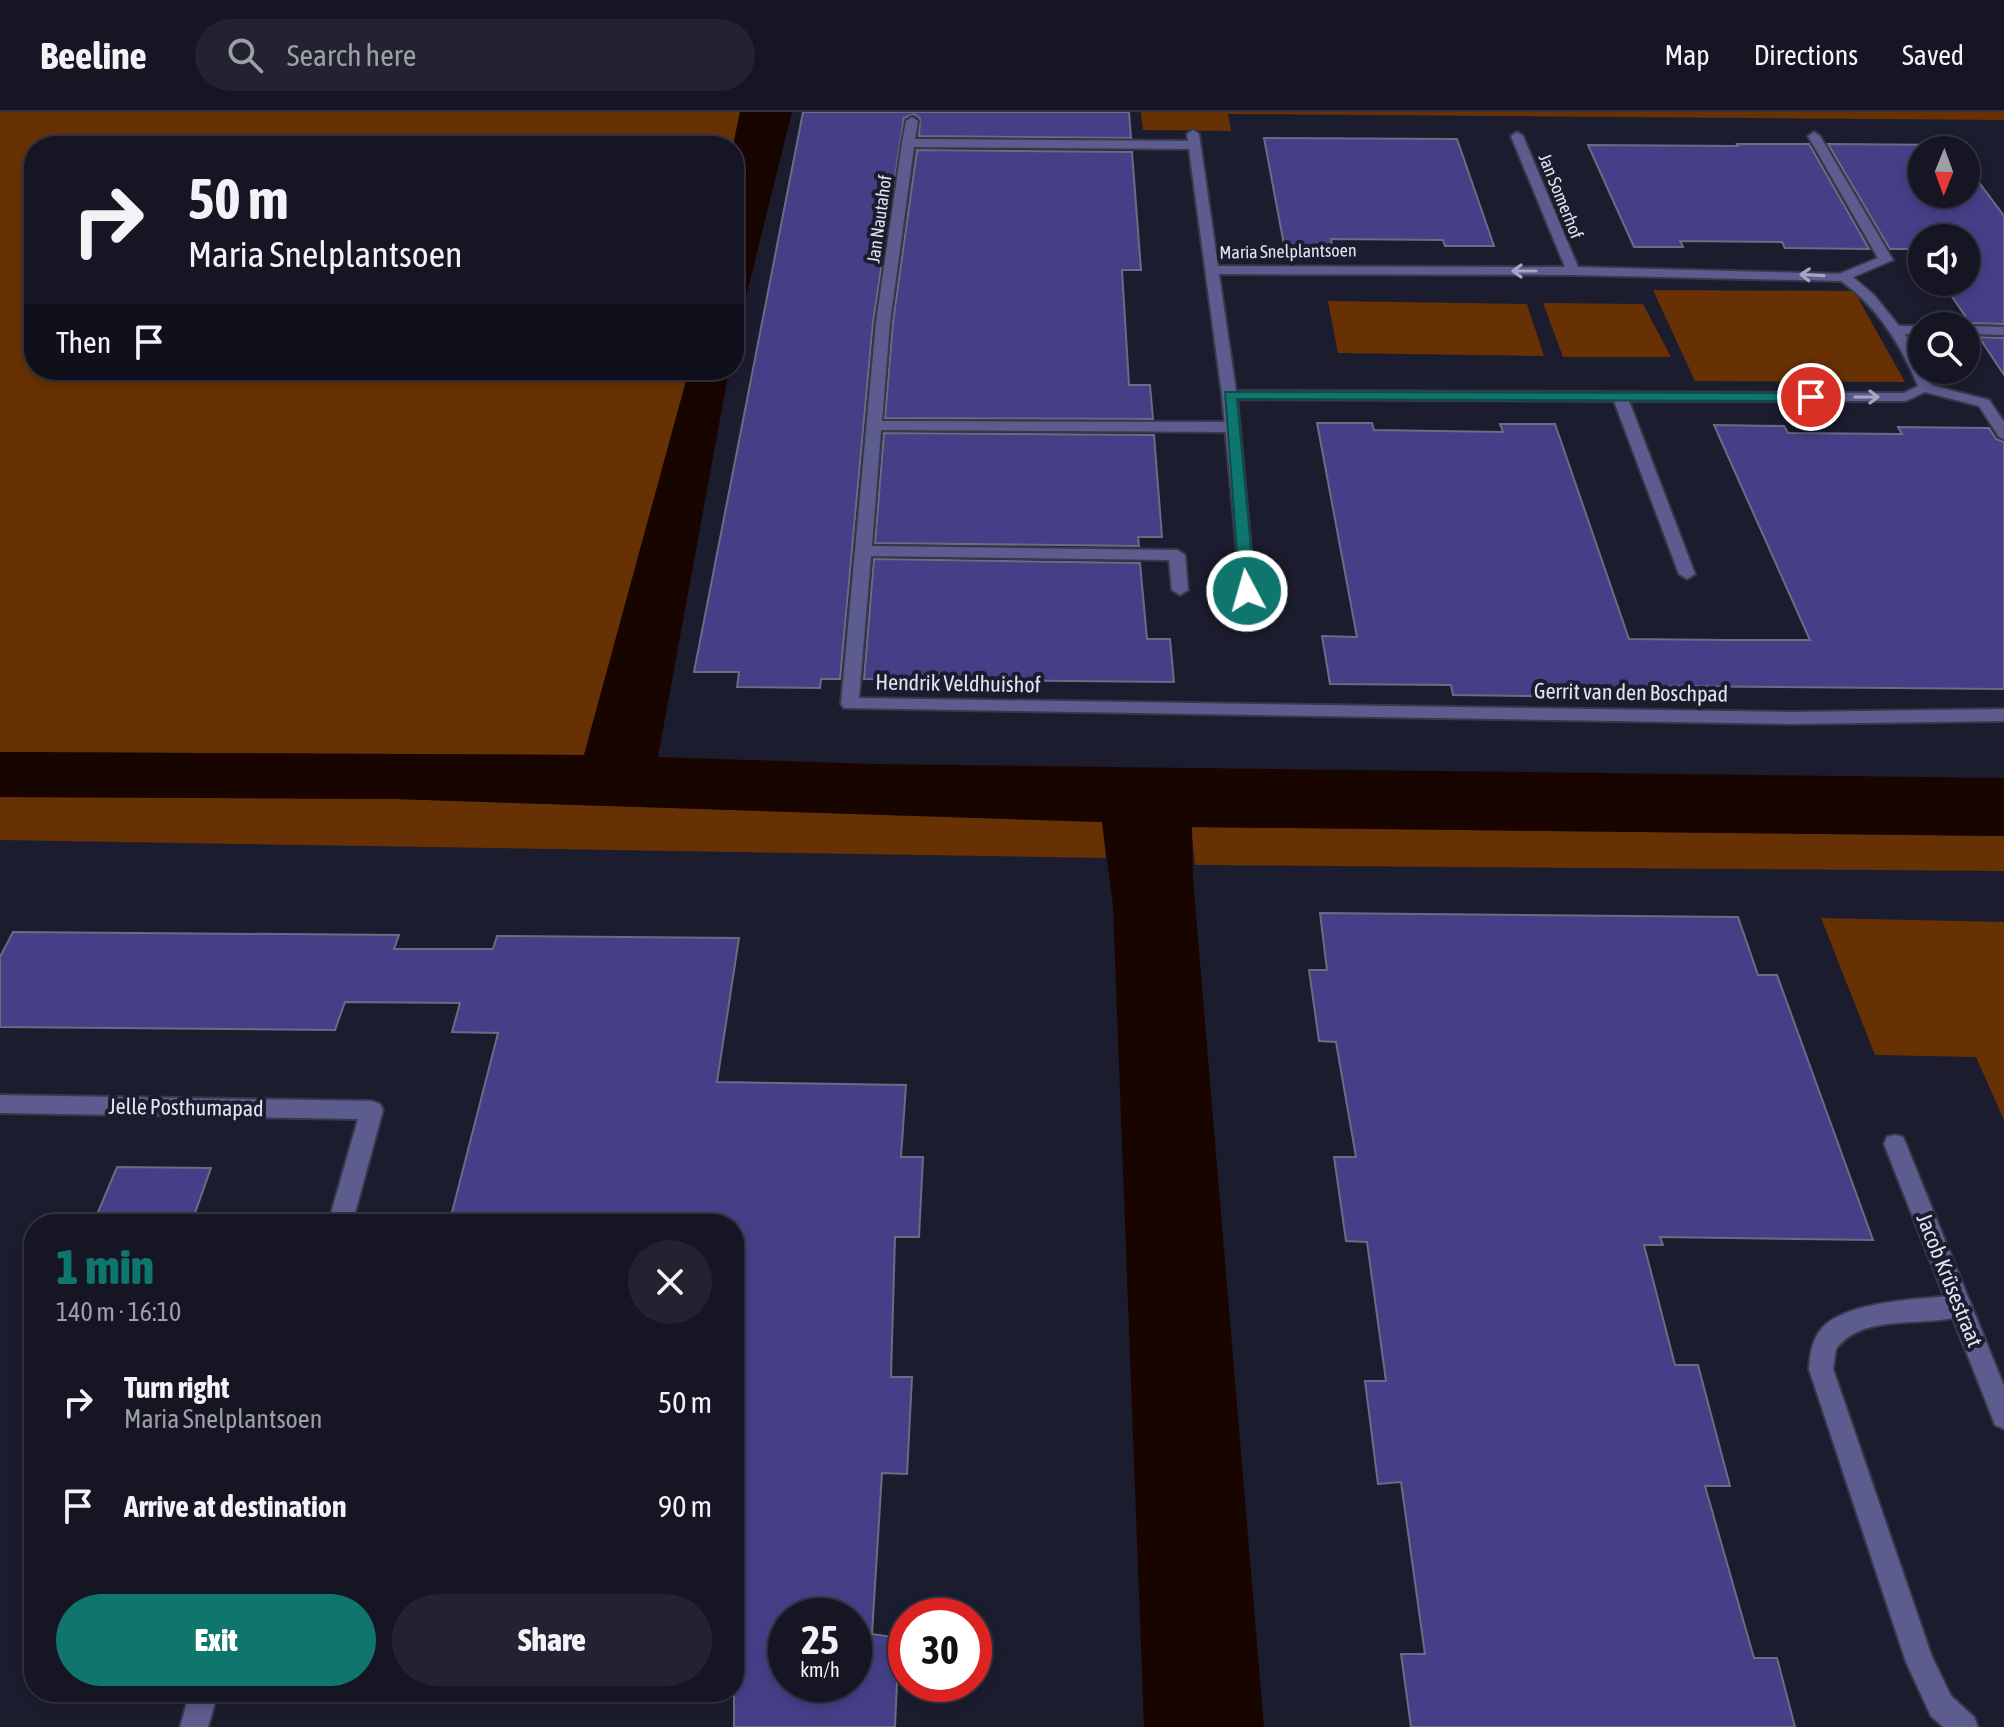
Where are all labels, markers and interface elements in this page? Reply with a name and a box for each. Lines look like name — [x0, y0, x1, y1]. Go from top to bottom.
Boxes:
search box — [195, 19, 755, 91]
icon: search — [223, 33, 267, 77]
text: Beeline — [40, 34, 147, 77]
text: Search here — [287, 38, 416, 72]
text: Map — [1665, 39, 1710, 71]
text: Directions — [1754, 39, 1858, 71]
text: Saved — [1902, 39, 1964, 71]
north arrow — [1908, 136, 1980, 208]
map controls — [1908, 136, 1980, 384]
street label: Jan Somerhof — [1534, 150, 1588, 242]
text: 50 m — [188, 167, 289, 231]
icon: right — [56, 168, 160, 272]
street label: Jan Nautahof — [862, 174, 896, 264]
button: sound — [1908, 224, 1980, 296]
text: Maria Snelplantsoen — [188, 233, 463, 275]
street label: Maria Snelplantsoen — [1219, 239, 1357, 263]
one-way arrow — [1511, 263, 1538, 279]
one-way arrow — [1799, 267, 1826, 282]
button: search — [1908, 312, 1980, 384]
icon: arrive — [127, 320, 171, 364]
text: Then — [56, 325, 111, 359]
pin — [1777, 363, 1845, 431]
icon: arrive — [1789, 375, 1833, 419]
one-way arrow — [1853, 389, 1880, 405]
position arrow — [1205, 549, 1289, 633]
street label: Hendrik Veldhuishof — [875, 669, 1041, 697]
street label: Gerrit van den Boschpad — [1534, 677, 1728, 707]
street label: Jelle Posthumapad — [108, 1093, 264, 1121]
street label: Jacob Krüsestraat — [1911, 1209, 1989, 1351]
text: 1 min — [56, 1239, 154, 1294]
button: close — [628, 1240, 712, 1324]
text: 140 m · 16:10 — [56, 1297, 181, 1327]
text: Turn right — [124, 1370, 230, 1404]
icon: right — [56, 1380, 100, 1424]
text: 50 m — [658, 1385, 712, 1419]
text: Maria Snelplantsoen — [124, 1404, 322, 1434]
icon: arrive — [56, 1484, 100, 1528]
text: Arrive at destination — [124, 1489, 346, 1523]
text: 90 m — [658, 1489, 712, 1523]
button: Exit — [56, 1594, 376, 1686]
button: Share — [392, 1594, 712, 1686]
speed limit sign: 30 — [888, 1598, 992, 1702]
text: 25 — [801, 1617, 839, 1662]
text: km/h — [800, 1658, 840, 1681]

